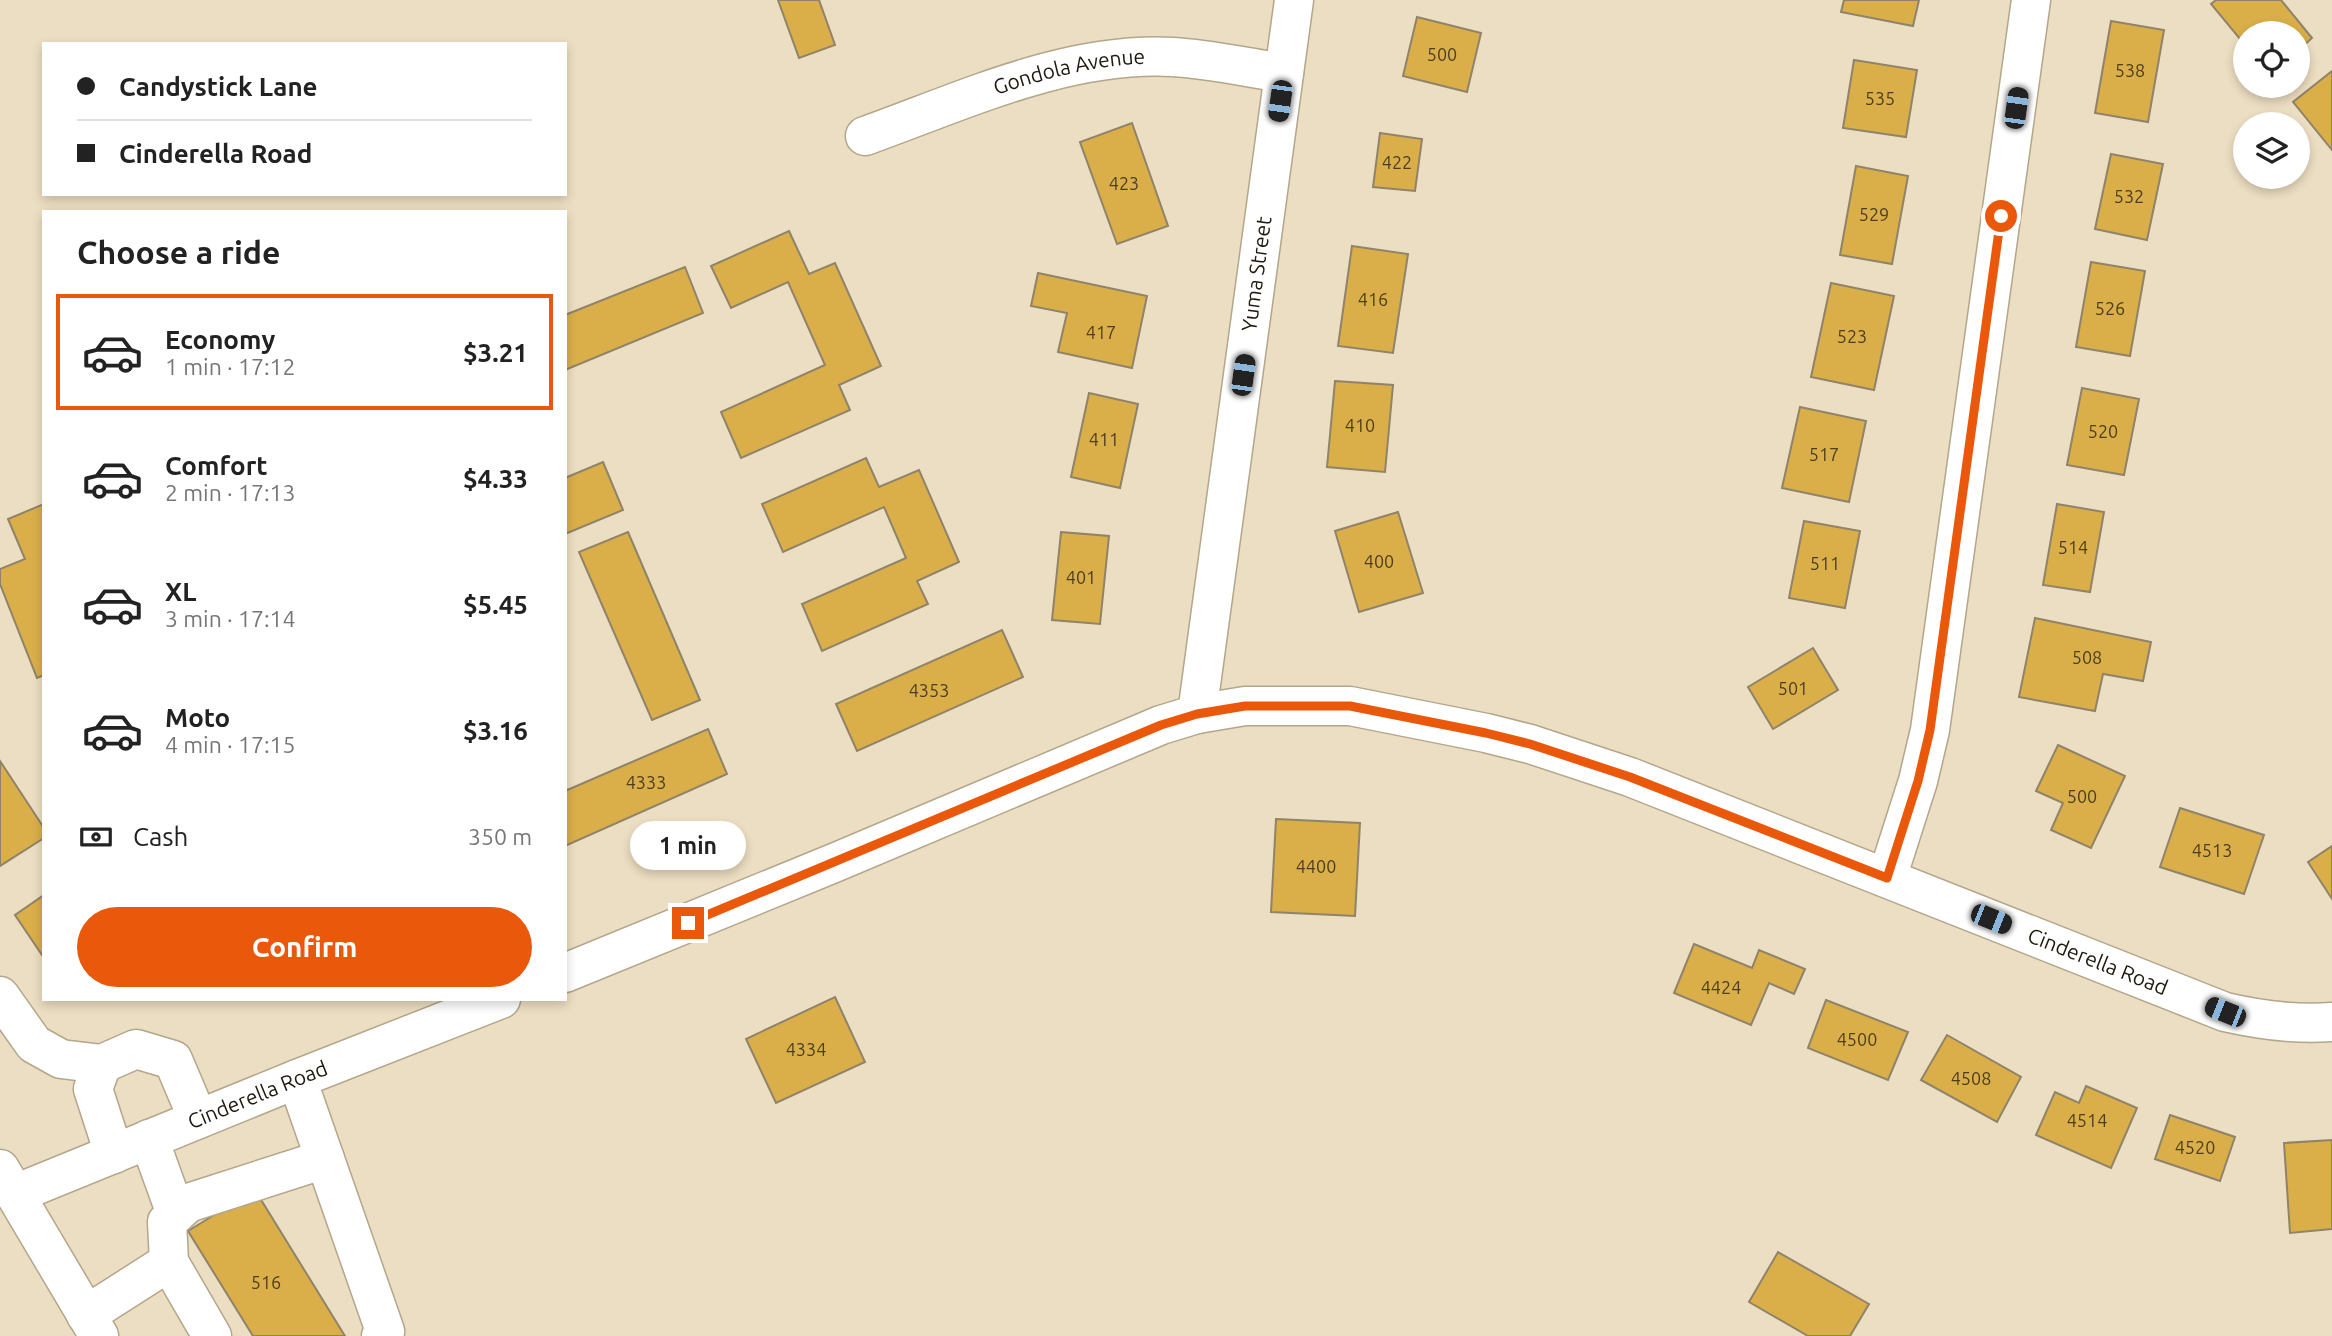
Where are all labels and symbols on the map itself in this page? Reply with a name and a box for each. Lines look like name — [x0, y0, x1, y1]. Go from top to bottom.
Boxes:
street label: Gondola Avenue — [990, 44, 1146, 99]
house number: 500 — [1427, 44, 1457, 64]
house number: 538 — [2115, 60, 2145, 80]
car — [1267, 79, 1294, 123]
car — [2003, 86, 2030, 130]
house number: 535 — [1865, 88, 1895, 108]
house number: 422 — [1382, 152, 1412, 172]
house number: 423 — [1109, 173, 1139, 193]
house number: 532 — [2114, 186, 2144, 206]
route start — [1985, 200, 2017, 232]
house number: 529 — [1859, 204, 1889, 224]
street label: Yuma Street — [1236, 215, 1275, 333]
house number: 416 — [1358, 289, 1388, 309]
house number: 526 — [2095, 298, 2125, 318]
house number: 417 — [1086, 322, 1116, 342]
house number: 523 — [1837, 326, 1867, 346]
car — [1230, 353, 1257, 397]
house number: 410 — [1345, 415, 1375, 435]
house number: 520 — [2088, 421, 2118, 441]
house number: 411 — [1089, 429, 1119, 449]
house number: 517 — [1809, 444, 1839, 464]
house number: 514 — [2058, 537, 2088, 557]
house number: 400 — [1364, 551, 1394, 571]
house number: 511 — [1810, 553, 1840, 573]
house number: 401 — [1066, 567, 1096, 587]
house number: 508 — [2072, 647, 2102, 667]
house number: 501 — [1778, 678, 1808, 698]
house number: 4353 — [909, 680, 949, 700]
house number: 4333 — [626, 772, 666, 792]
house number: 500 — [2067, 786, 2097, 806]
callout: 1 min — [630, 822, 746, 870]
house number: 4513 — [2192, 840, 2232, 860]
house number: 4400 — [1296, 856, 1336, 876]
car — [1968, 901, 2015, 937]
route end — [672, 907, 704, 939]
street label: Cinderella Road — [2025, 922, 2172, 999]
house number: 4424 — [1701, 977, 1741, 997]
car — [2202, 994, 2249, 1030]
house number: 4500 — [1837, 1029, 1877, 1049]
house number: 4334 — [786, 1039, 826, 1059]
street label: Cinderella Road — [184, 1055, 331, 1133]
house number: 4508 — [1951, 1068, 1991, 1088]
house number: 4514 — [2067, 1110, 2107, 1130]
house number: 4520 — [2175, 1137, 2215, 1157]
house number: 516 — [251, 1272, 281, 1292]

